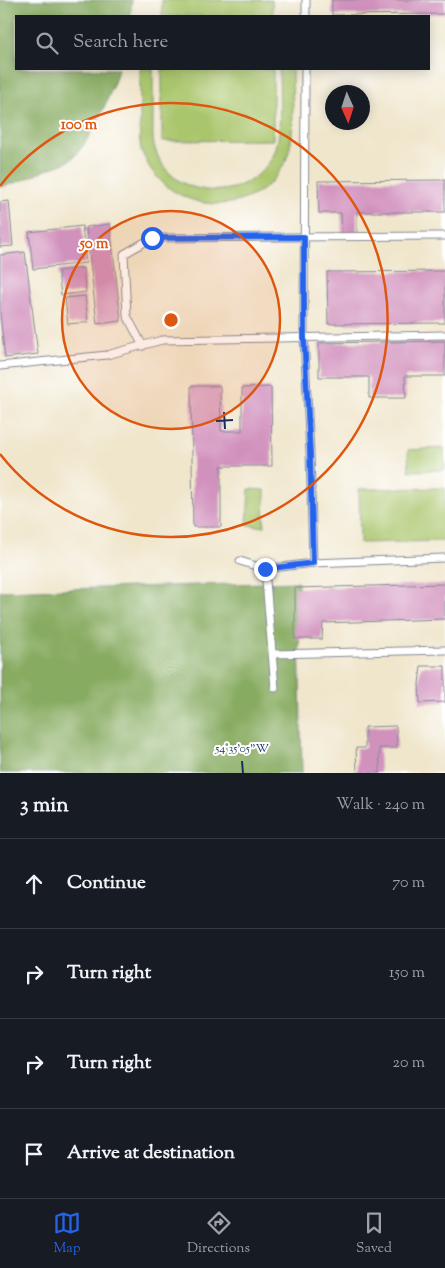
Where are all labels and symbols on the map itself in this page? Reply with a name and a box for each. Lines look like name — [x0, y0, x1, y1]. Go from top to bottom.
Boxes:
north arrow — [325, 85, 370, 130]
text: 100 m — [61, 115, 98, 136]
route start — [141, 227, 164, 250]
text: 50 m — [79, 234, 109, 255]
centre of rings — [162, 311, 180, 329]
route end — [254, 558, 277, 581]
text: 54°35'05"W — [214, 740, 269, 758]

